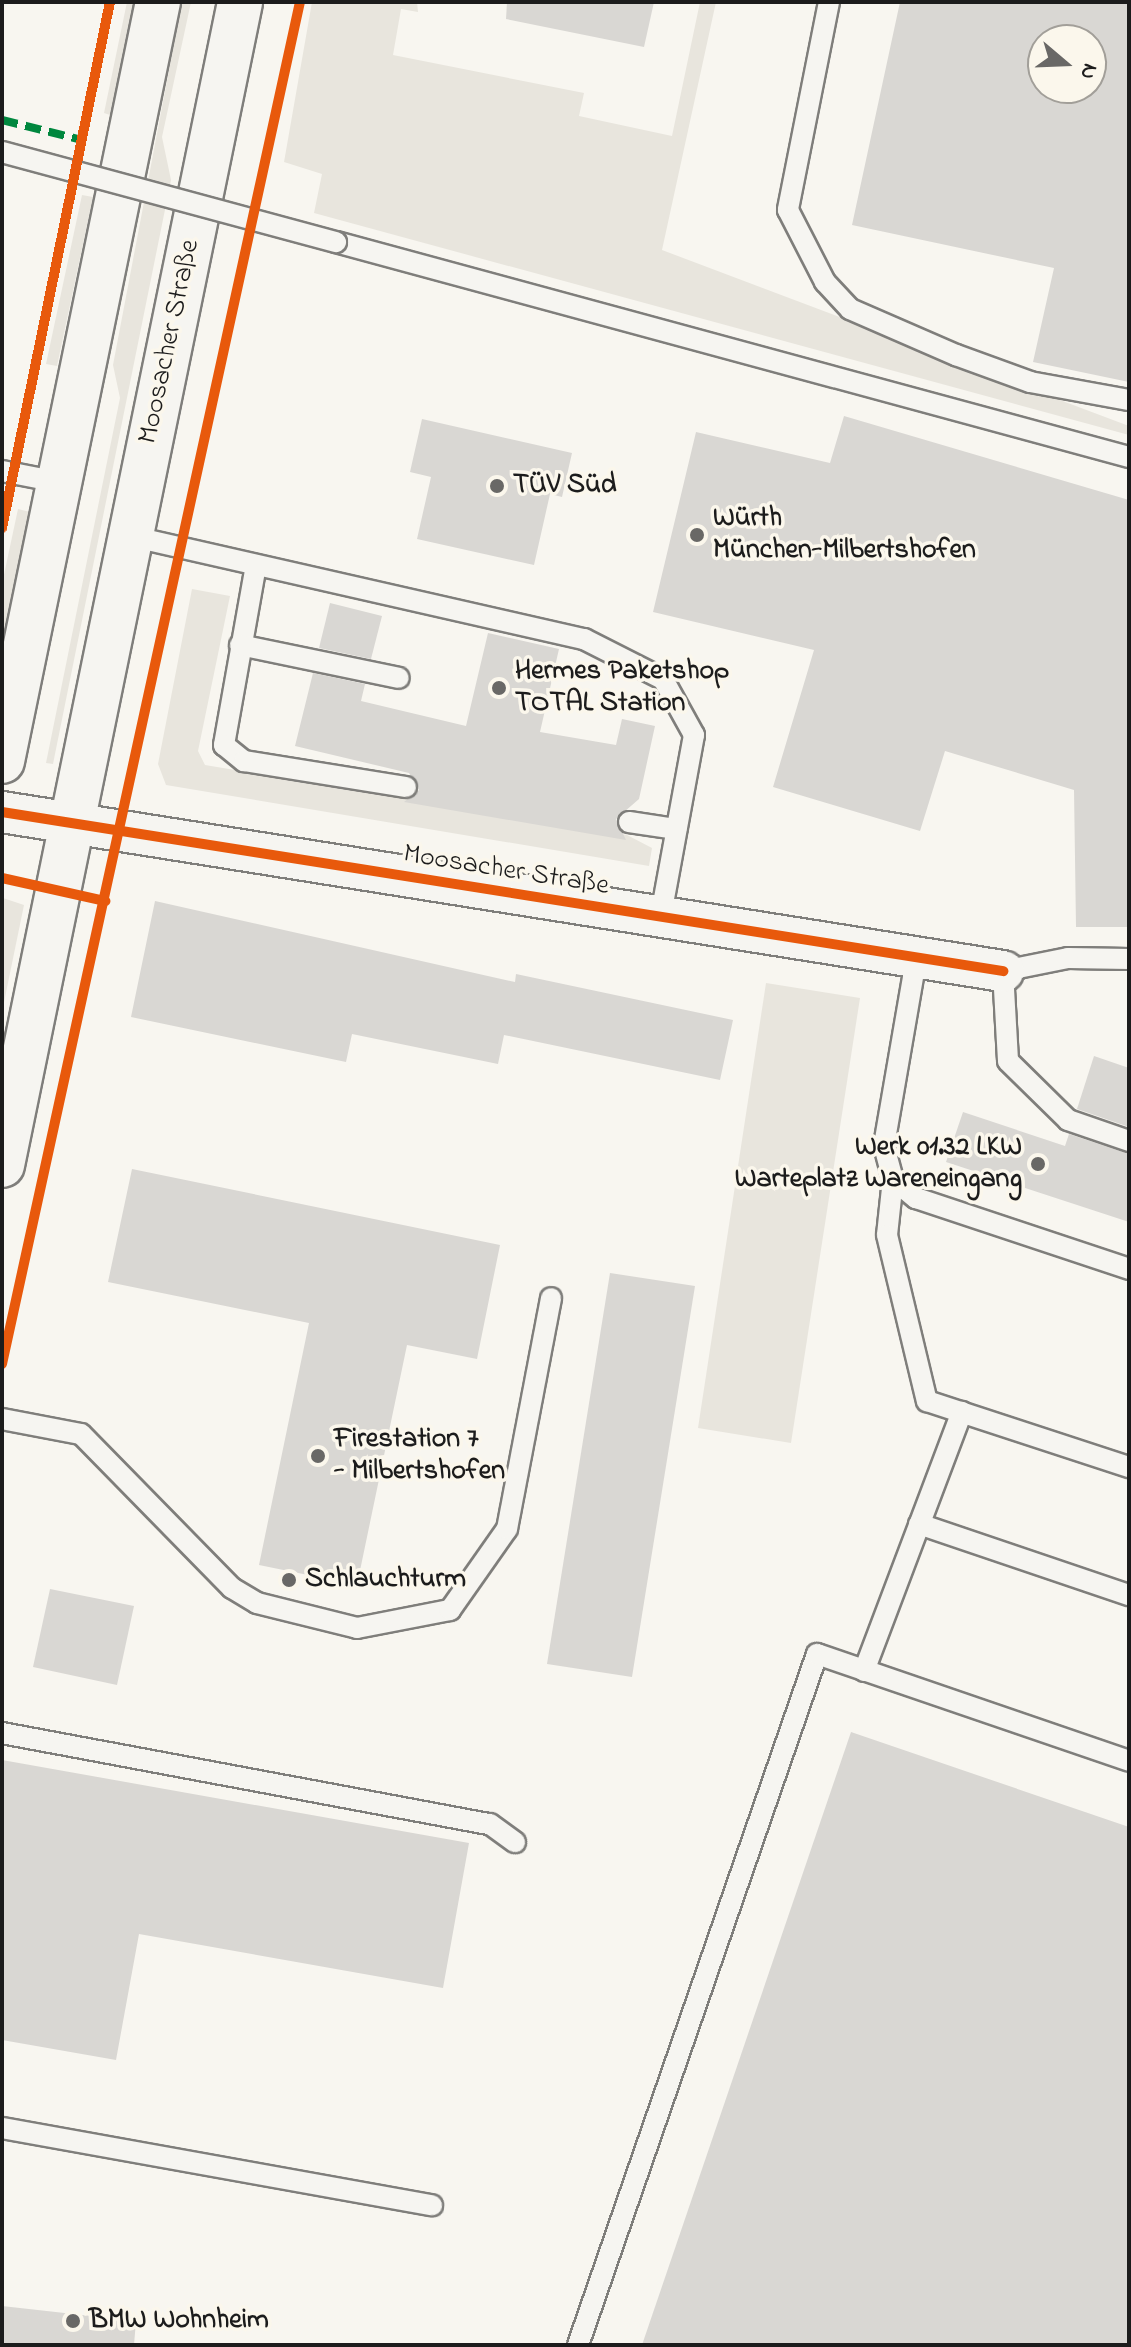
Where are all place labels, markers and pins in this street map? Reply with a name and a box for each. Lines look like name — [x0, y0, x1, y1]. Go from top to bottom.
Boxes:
place label: TÜV Süd — [513, 469, 617, 503]
marker: TÜV Süd — [488, 477, 506, 495]
place label: Würth München-Milbertshofen — [713, 502, 976, 568]
marker: Würth München-Milbertshofen — [688, 526, 706, 544]
place label: Hermes Paketshop TOTAL Station — [515, 655, 729, 721]
marker: Hermes Paketshop TOTAL Station — [490, 679, 508, 697]
place label: Werk 01.32 LKW Warteplatz Wareneingang — [735, 1131, 1022, 1197]
marker: Werk 01.32 LKW Warteplatz Wareneingang — [1029, 1155, 1047, 1173]
place label: Firestation 7 - Milbertshofen — [334, 1423, 505, 1489]
marker: Firestation 7 - Milbertshofen — [309, 1447, 327, 1465]
place label: Schlauchturm — [305, 1563, 466, 1597]
marker: Schlauchturm — [280, 1571, 298, 1589]
place label: BMW Wohnheim — [89, 2304, 269, 2338]
marker: BMW Wohnheim — [64, 2312, 82, 2330]

